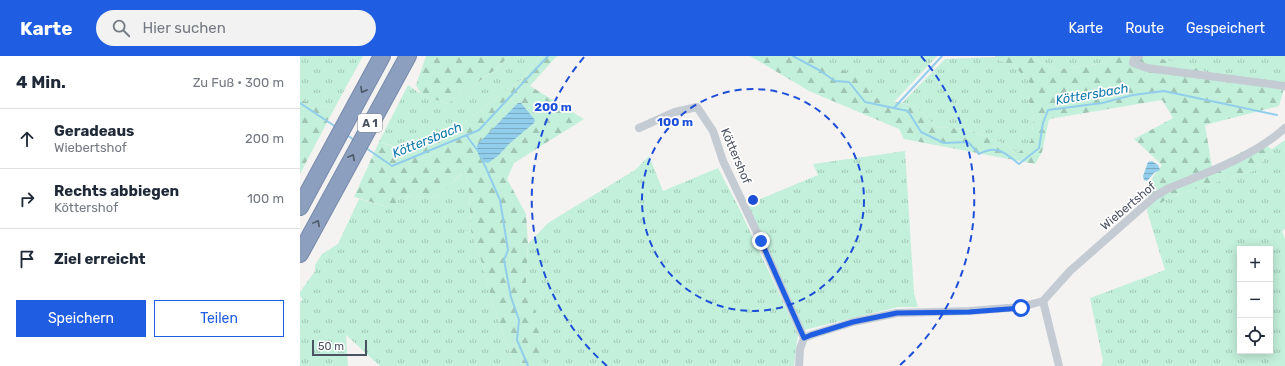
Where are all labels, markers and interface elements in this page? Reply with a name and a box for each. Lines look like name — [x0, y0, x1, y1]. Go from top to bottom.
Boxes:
search box — [96, 10, 376, 46]
text: Karte — [20, 17, 72, 40]
icon: search — [110, 17, 132, 39]
text: Hier suchen — [142, 19, 226, 37]
text: Karte — [1068, 20, 1103, 37]
text: Route — [1125, 20, 1164, 37]
text: Gespeichert — [1186, 20, 1265, 37]
text: 4 Min. — [16, 72, 66, 92]
text: Zu Fuß · 300 m — [193, 75, 284, 90]
water label: Köttersbach — [1054, 80, 1130, 108]
one-way arrow — [361, 86, 368, 93]
text: 200 m — [534, 100, 572, 114]
road number: A 1 — [358, 114, 382, 132]
text: 100 m — [657, 115, 693, 129]
water label: Köttersbach — [390, 119, 464, 161]
text: Geradeaus — [54, 122, 134, 140]
street label: Köttershof — [718, 126, 754, 186]
icon: ahead — [16, 128, 38, 150]
text: 200 m — [245, 131, 284, 146]
text: Wiebertshof — [54, 140, 127, 155]
one-way arrow — [347, 154, 355, 161]
street label: Wiebertshof — [1098, 179, 1159, 233]
text: Rechts abbiegen — [54, 182, 179, 200]
icon: right — [16, 188, 38, 210]
text: 100 m — [247, 191, 284, 206]
centre of rings — [746, 193, 760, 207]
text: Köttershof — [54, 200, 118, 215]
one-way arrow — [312, 219, 320, 227]
route end — [752, 232, 770, 250]
map controls — [1237, 246, 1273, 354]
button: + — [1237, 246, 1273, 282]
icon: arrive — [16, 248, 38, 270]
text: Ziel erreicht — [54, 250, 146, 268]
button: − — [1237, 282, 1273, 318]
route start — [1012, 299, 1030, 317]
button: Speichern — [16, 300, 146, 337]
button: Teilen — [154, 300, 284, 337]
button: locate — [1237, 318, 1273, 354]
scale bar — [312, 338, 367, 357]
text: 50 m — [318, 340, 344, 353]

